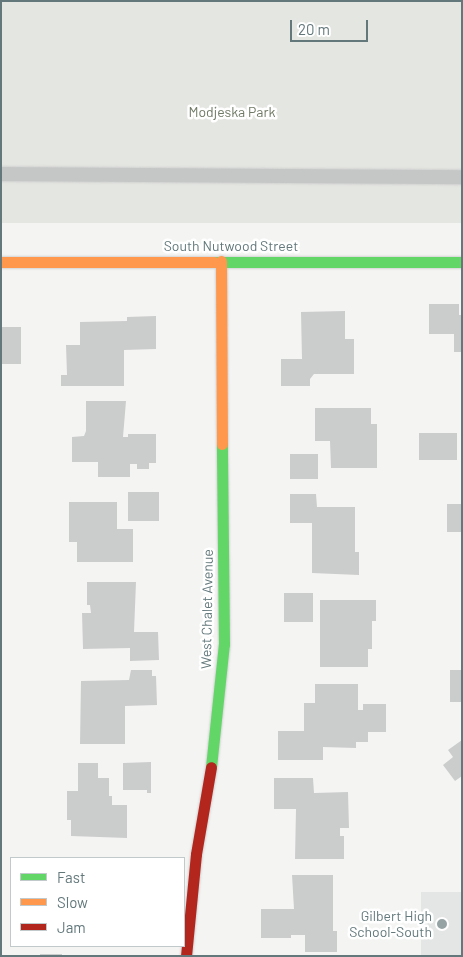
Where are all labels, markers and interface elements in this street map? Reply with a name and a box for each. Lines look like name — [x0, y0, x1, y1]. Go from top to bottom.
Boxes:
scale bar — [293, 10, 370, 42]
text: 20 m — [298, 20, 330, 38]
park label: Modjeska Park — [188, 104, 276, 120]
street label: South Nutwood Street — [164, 238, 298, 254]
street label: West Chalet Avenue — [198, 549, 216, 669]
legend — [10, 857, 185, 947]
text: Fast — [57, 868, 85, 886]
text: Slow — [57, 893, 88, 911]
place label: Gilbert High School-South — [349, 908, 432, 940]
text: Jam — [57, 918, 86, 936]
marker: Gilbert High School-South — [436, 918, 448, 930]

